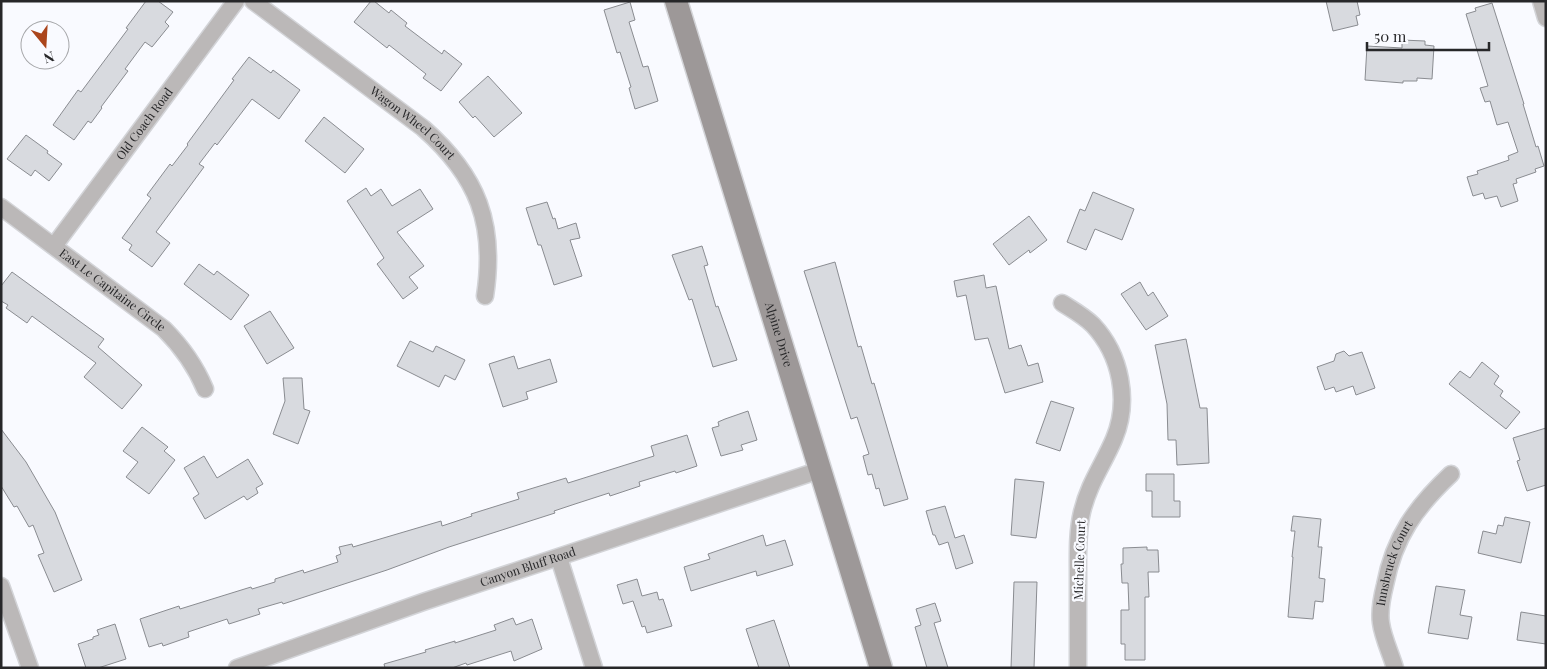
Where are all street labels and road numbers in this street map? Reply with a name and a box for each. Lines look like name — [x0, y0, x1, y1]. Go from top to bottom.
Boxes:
street label: Wagon Wheel Court — [366, 82, 460, 163]
street label: Old Coach Road — [112, 84, 176, 163]
street label: East Le Capitaine Circle — [57, 245, 169, 334]
street label: Alpine Drive — [762, 299, 797, 369]
street label: Innsbruck Court — [1372, 516, 1416, 607]
street label: Michelle Court — [1070, 519, 1088, 600]
street label: Canyon Bluff Road — [478, 543, 578, 590]

